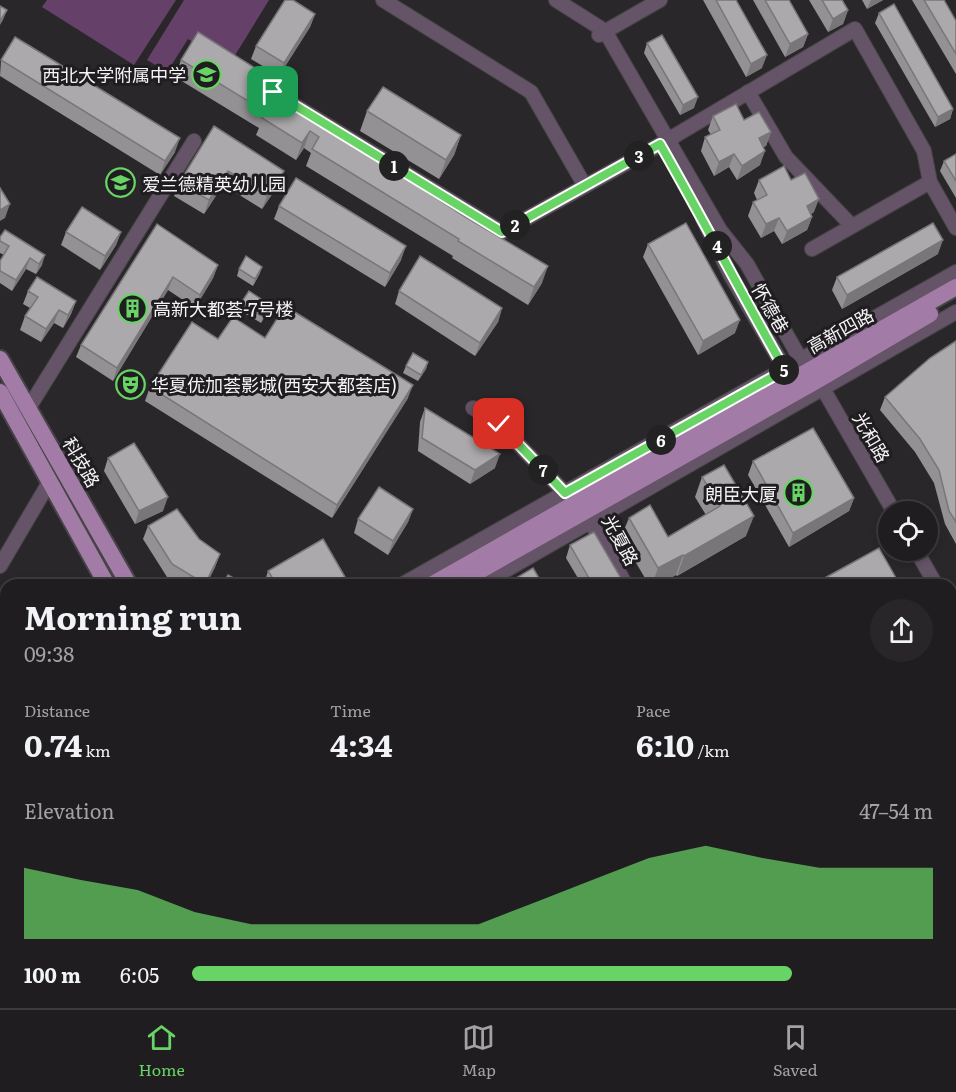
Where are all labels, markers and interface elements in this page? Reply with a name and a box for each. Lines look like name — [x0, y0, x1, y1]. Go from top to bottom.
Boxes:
school or university icon: 西北大学附属中学 — [191, 58, 223, 90]
place label: 西北大学附属中学 — [42, 61, 186, 88]
pin — [247, 66, 298, 117]
icon: arrive — [256, 75, 289, 108]
pin: 3 — [624, 141, 654, 171]
text: 3 — [635, 144, 643, 168]
pin: 1 — [379, 151, 409, 181]
text: 1 — [391, 154, 397, 178]
school or university icon: 爱兰德精英幼儿园 — [105, 167, 137, 199]
place label: 爱兰德精英幼儿园 — [142, 170, 286, 197]
pin: 2 — [500, 210, 530, 240]
text: 2 — [511, 213, 519, 237]
pin: 4 — [702, 231, 732, 261]
text: 4 — [712, 234, 722, 258]
street label: 怀德巷 — [746, 278, 796, 338]
building icon: 高新大都荟-7号楼 — [116, 292, 148, 324]
place label: 高新大都荟-7号楼 — [153, 295, 293, 322]
street label: 高新四路 — [802, 301, 878, 359]
pin: 5 — [769, 355, 799, 385]
text: 5 — [780, 358, 788, 382]
theatre icon: 华夏优加荟影城(西安大都荟店) — [114, 368, 146, 400]
place label: 华夏优加荟影城(西安大都荟店) — [151, 371, 397, 398]
pin — [473, 398, 524, 449]
icon: check — [482, 407, 515, 440]
street label: 光和路 — [847, 407, 897, 467]
pin: 6 — [646, 425, 676, 455]
text: 6 — [656, 428, 666, 452]
street label: 科技路 — [57, 432, 107, 492]
pin: 7 — [528, 455, 558, 485]
text: 7 — [539, 458, 547, 482]
building icon: 朗臣大厦 — [782, 477, 814, 509]
place label: 朗臣大厦 — [705, 480, 777, 507]
map controls — [878, 501, 938, 561]
button: locate — [878, 501, 938, 561]
street label: 光夏路 — [596, 510, 646, 570]
text: Morning run — [24, 591, 242, 640]
button: share — [870, 599, 933, 662]
text: 09:38 — [24, 638, 74, 668]
text: Distance — [24, 698, 90, 722]
text: Time — [330, 698, 371, 722]
text: Pace — [636, 698, 670, 722]
text: 0.74 — [24, 722, 82, 766]
text: 4:34 — [330, 722, 393, 766]
text: 6:10 — [636, 722, 694, 766]
text: km — [82, 738, 111, 762]
text: /km — [694, 738, 730, 762]
text: Elevation — [24, 795, 114, 825]
text: 47–54 m — [859, 795, 933, 825]
text: 100 m — [24, 959, 81, 989]
text: 6:05 — [120, 959, 159, 989]
tab: Home — [139, 1021, 185, 1081]
tab: Map — [462, 1021, 496, 1081]
tab: Saved — [773, 1021, 817, 1081]

